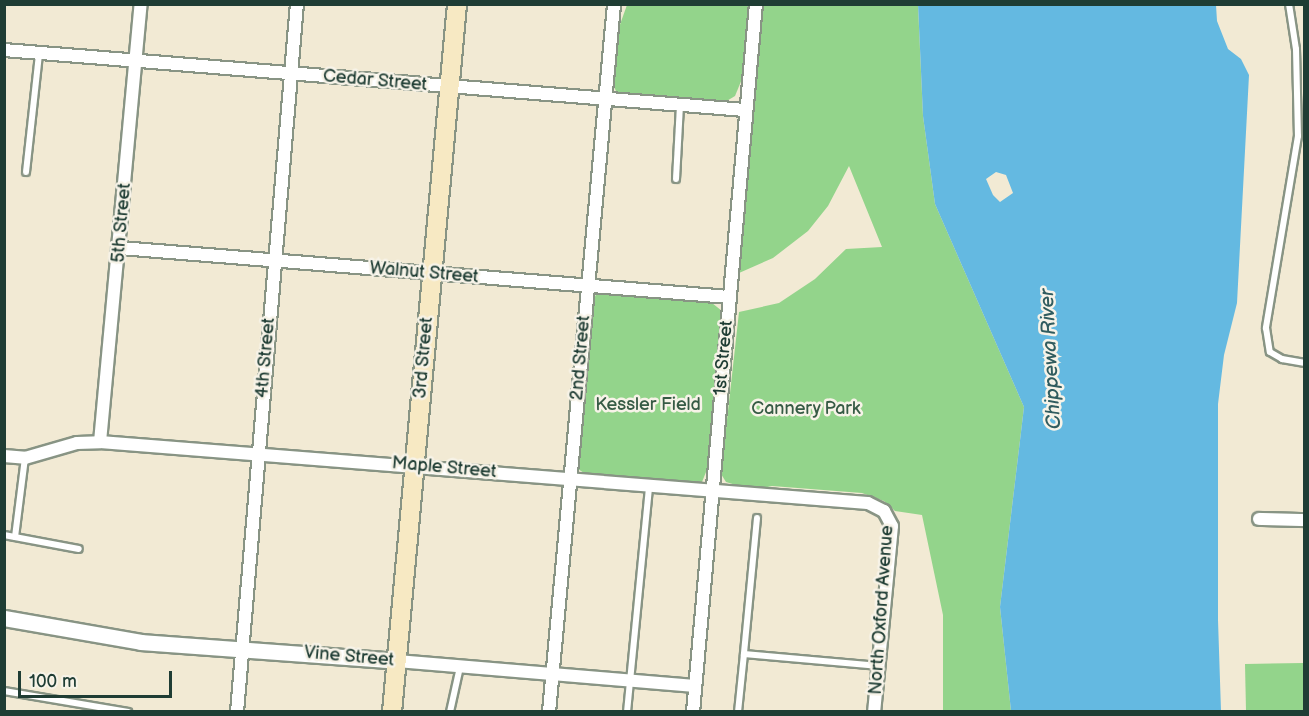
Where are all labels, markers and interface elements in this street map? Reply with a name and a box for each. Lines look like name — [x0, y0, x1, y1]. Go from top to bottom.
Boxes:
street label: Cedar Street — [322, 66, 428, 96]
street label: 5th Street — [108, 182, 136, 264]
street label: Walnut Street — [369, 257, 479, 289]
water label: Chippewa River — [1035, 288, 1067, 430]
street label: 2nd Street — [567, 315, 595, 401]
street label: 3rd Street — [410, 316, 438, 400]
street label: 4th Street — [252, 317, 280, 399]
street label: 1st Street — [710, 319, 738, 397]
park label: Kessler Field — [595, 394, 701, 416]
park label: Cannery Park — [751, 398, 861, 420]
street label: Maple Street — [391, 453, 497, 483]
street label: North Oxford Avenue — [865, 525, 899, 695]
street label: Vine Street — [303, 642, 395, 672]
scale bar — [21, 659, 176, 697]
text: 100 m — [29, 671, 77, 692]

